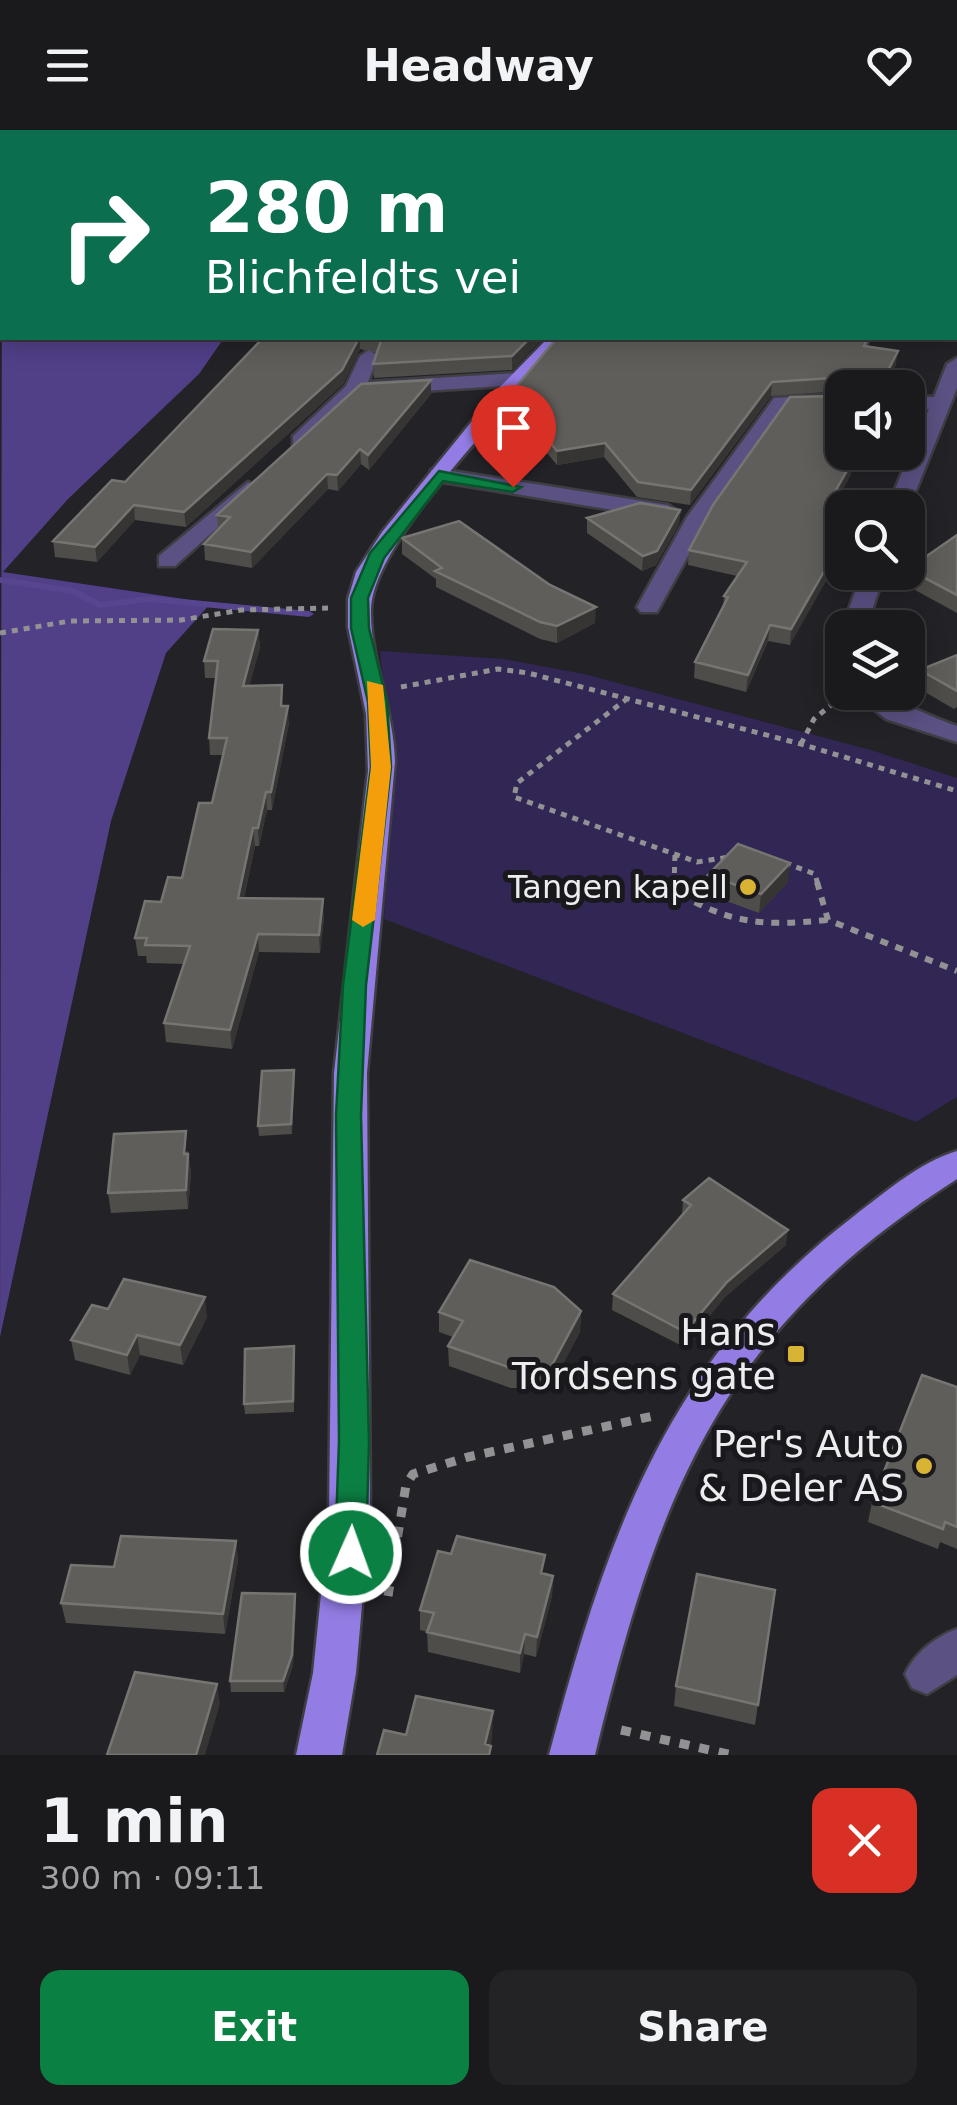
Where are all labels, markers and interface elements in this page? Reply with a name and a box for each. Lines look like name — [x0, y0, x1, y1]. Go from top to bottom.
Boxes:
icon: menu — [40, 38, 95, 93]
icon: heart — [862, 38, 917, 93]
text: Headway — [363, 39, 594, 92]
text: 280 m — [205, 167, 448, 249]
icon: right — [40, 170, 170, 300]
text: Blichfeldts vei — [205, 251, 521, 304]
map controls — [825, 370, 925, 710]
button: sound — [825, 370, 925, 470]
pin — [471, 385, 556, 488]
icon: arrive — [486, 400, 541, 455]
button: search — [825, 490, 925, 590]
button: layers — [825, 610, 925, 710]
place label: Tangen kapell — [507, 868, 728, 906]
marker: Tangen kapell — [737, 876, 759, 898]
place label: Hans Tordsens gate — [511, 1310, 776, 1398]
marker: Hans Tordsens gate — [785, 1343, 807, 1365]
place label: Per's Auto & Deler AS — [698, 1422, 904, 1510]
marker: Per's Auto & Deler AS — [913, 1455, 935, 1477]
position arrow — [299, 1501, 403, 1605]
text: 1 min — [40, 1786, 228, 1856]
button: close — [812, 1788, 917, 1893]
text: 300 m · 09:11 — [40, 1859, 265, 1897]
button: Exit — [40, 1970, 469, 2085]
button: Share — [489, 1970, 917, 2085]

